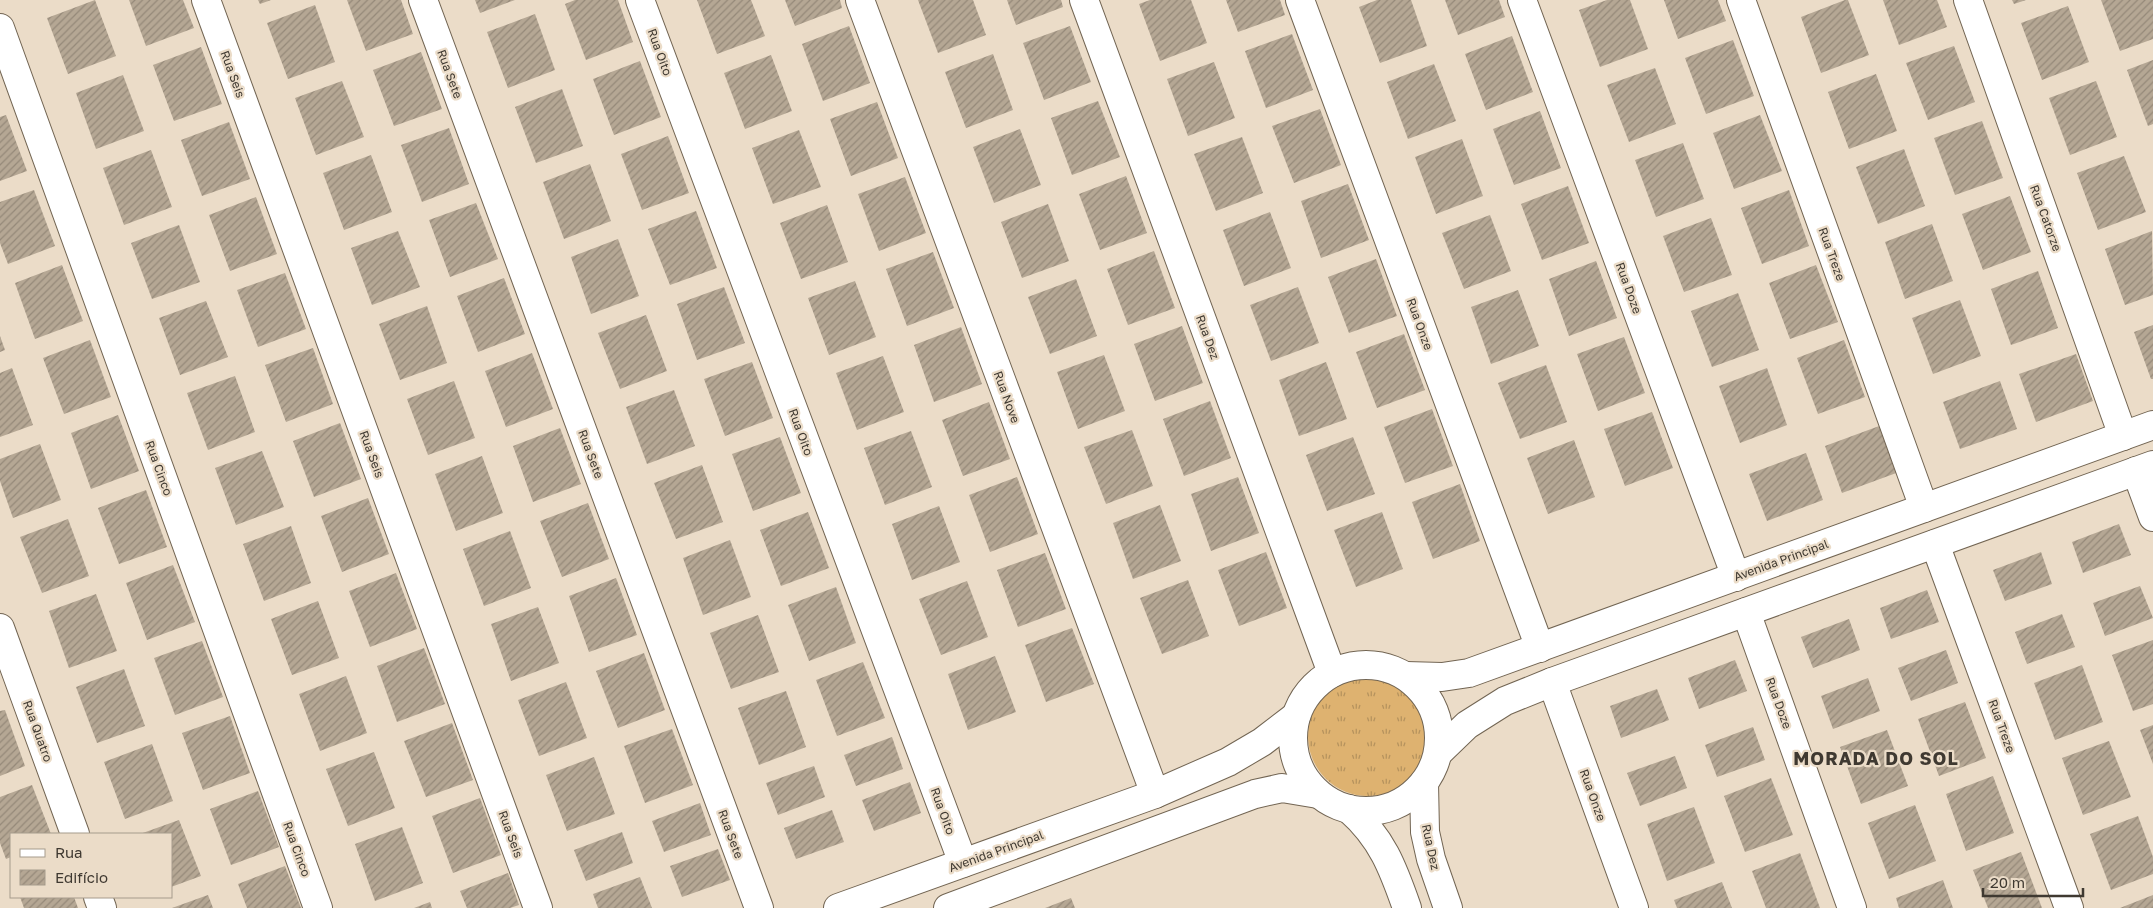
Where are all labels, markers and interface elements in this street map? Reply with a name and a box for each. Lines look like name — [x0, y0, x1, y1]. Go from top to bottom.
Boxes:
street label: Rua Oito — [645, 26, 675, 78]
street label: Rua Sete — [434, 47, 466, 101]
street label: Rua Seis — [218, 48, 248, 100]
street label: Rua Catorze — [2027, 183, 2065, 253]
street label: Rua Treze — [1815, 225, 1849, 283]
street label: Rua Doze — [1613, 260, 1645, 316]
street label: Rua Onze — [1404, 296, 1436, 352]
street label: Rua Dez — [1193, 313, 1223, 361]
street label: Rua Nove — [991, 369, 1023, 425]
street label: Rua Oito — [786, 406, 816, 458]
street label: Rua Sete — [575, 427, 607, 481]
street label: Rua Seis — [357, 428, 387, 480]
street label: Rua Cinco — [142, 438, 176, 498]
street label: Avenida Principal — [1732, 536, 1830, 584]
street label: Rua Doze — [1763, 675, 1795, 731]
street label: Rua Treze — [1985, 697, 2019, 755]
street label: Rua Quatro — [20, 698, 56, 764]
district label: MORADA DO SOL — [1793, 747, 1959, 769]
street label: Rua Onze — [1577, 767, 1609, 823]
street label: Rua Oito — [928, 785, 958, 837]
street label: Rua Sete — [715, 807, 747, 861]
street label: Rua Seis — [496, 808, 526, 860]
street label: Rua Cinco — [280, 819, 314, 879]
street label: Rua Dez — [1419, 823, 1443, 871]
street label: Avenida Principal — [947, 827, 1045, 875]
legend — [10, 833, 172, 898]
text: Rua — [55, 843, 82, 861]
scale bar — [1983, 866, 2083, 898]
text: Edifício — [55, 868, 108, 886]
text: 20 m — [1990, 873, 2025, 891]

